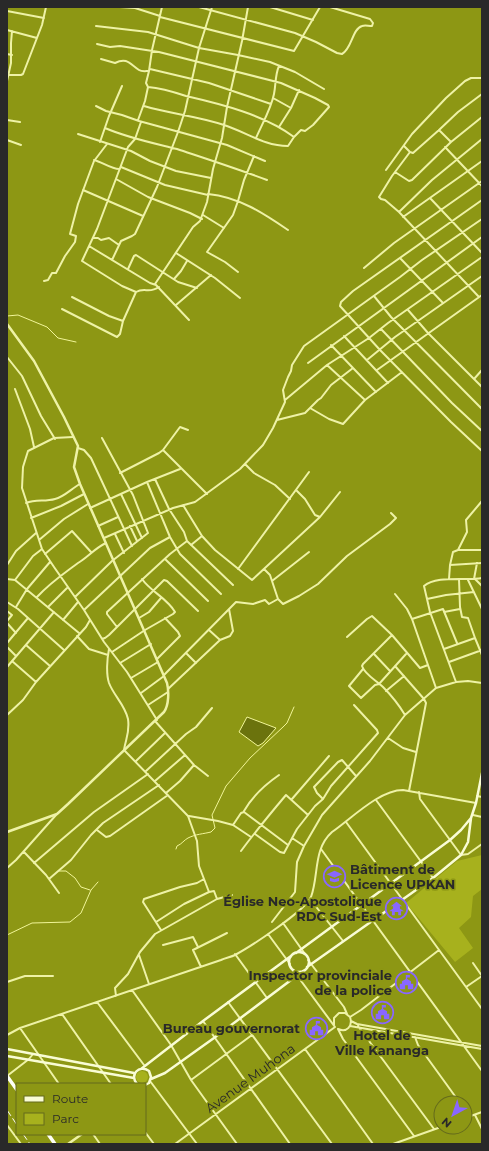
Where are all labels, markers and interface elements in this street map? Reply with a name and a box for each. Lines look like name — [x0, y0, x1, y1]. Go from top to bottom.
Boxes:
place label: Bâtiment de Licence UPKAN — [350, 861, 455, 892]
school or university icon: Bâtiment de Licence UPKAN — [321, 863, 347, 889]
place label: Église Neo-Apostolique RDC Sud-Est — [223, 893, 382, 924]
temple icon: Église Neo-Apostolique RDC Sud-Est — [384, 895, 410, 921]
place label: Inspector provinciale de la police — [248, 967, 392, 998]
public building icon: Inspector provinciale de la police — [394, 969, 420, 995]
public building icon: Hotel de Ville Kananga — [369, 1000, 395, 1026]
public building icon: Bureau gouvernorat — [303, 1015, 329, 1041]
place label: Bureau gouvernorat — [163, 1020, 300, 1036]
place label: Hotel de Ville Kananga — [334, 1027, 429, 1058]
street label: Avenue Muhona — [202, 1040, 298, 1116]
legend — [16, 1083, 146, 1135]
text: Route — [52, 1091, 88, 1106]
north arrow — [433, 1095, 473, 1135]
text: Parc — [52, 1111, 79, 1126]
text: N — [439, 1114, 454, 1131]

